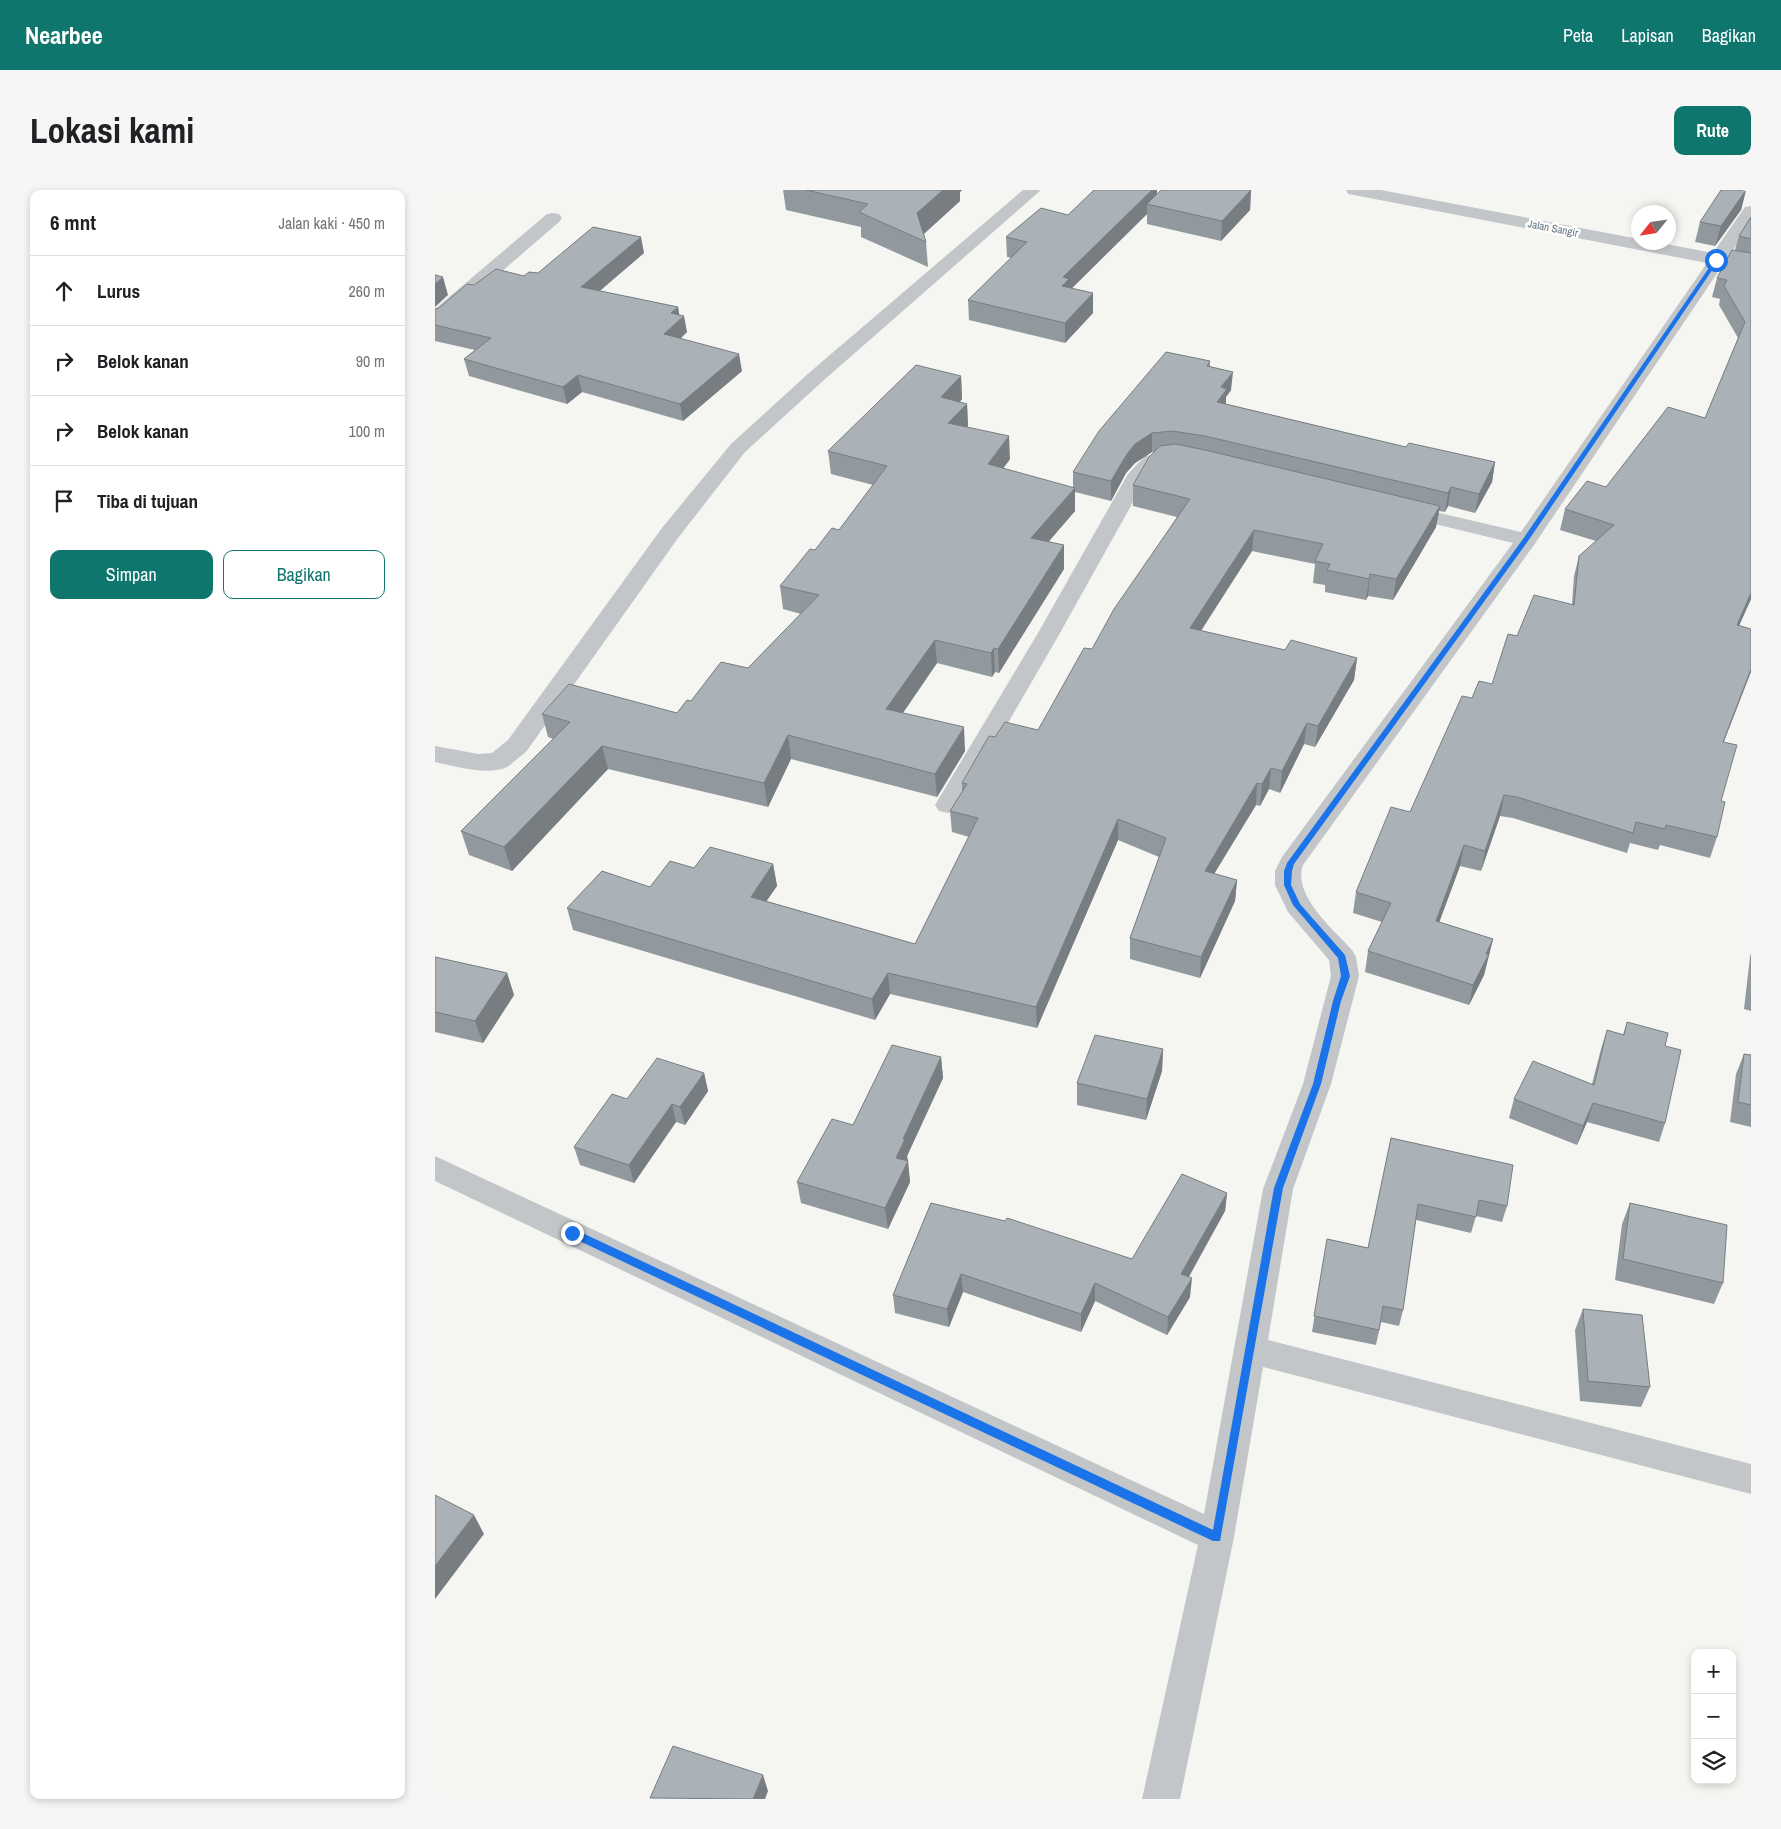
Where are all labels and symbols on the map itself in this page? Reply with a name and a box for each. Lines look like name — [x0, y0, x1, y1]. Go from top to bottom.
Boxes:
north arrow — [1631, 205, 1676, 250]
street label: Jalan Sangir — [1527, 216, 1579, 240]
route start — [1705, 249, 1728, 272]
route end — [561, 1222, 584, 1245]

